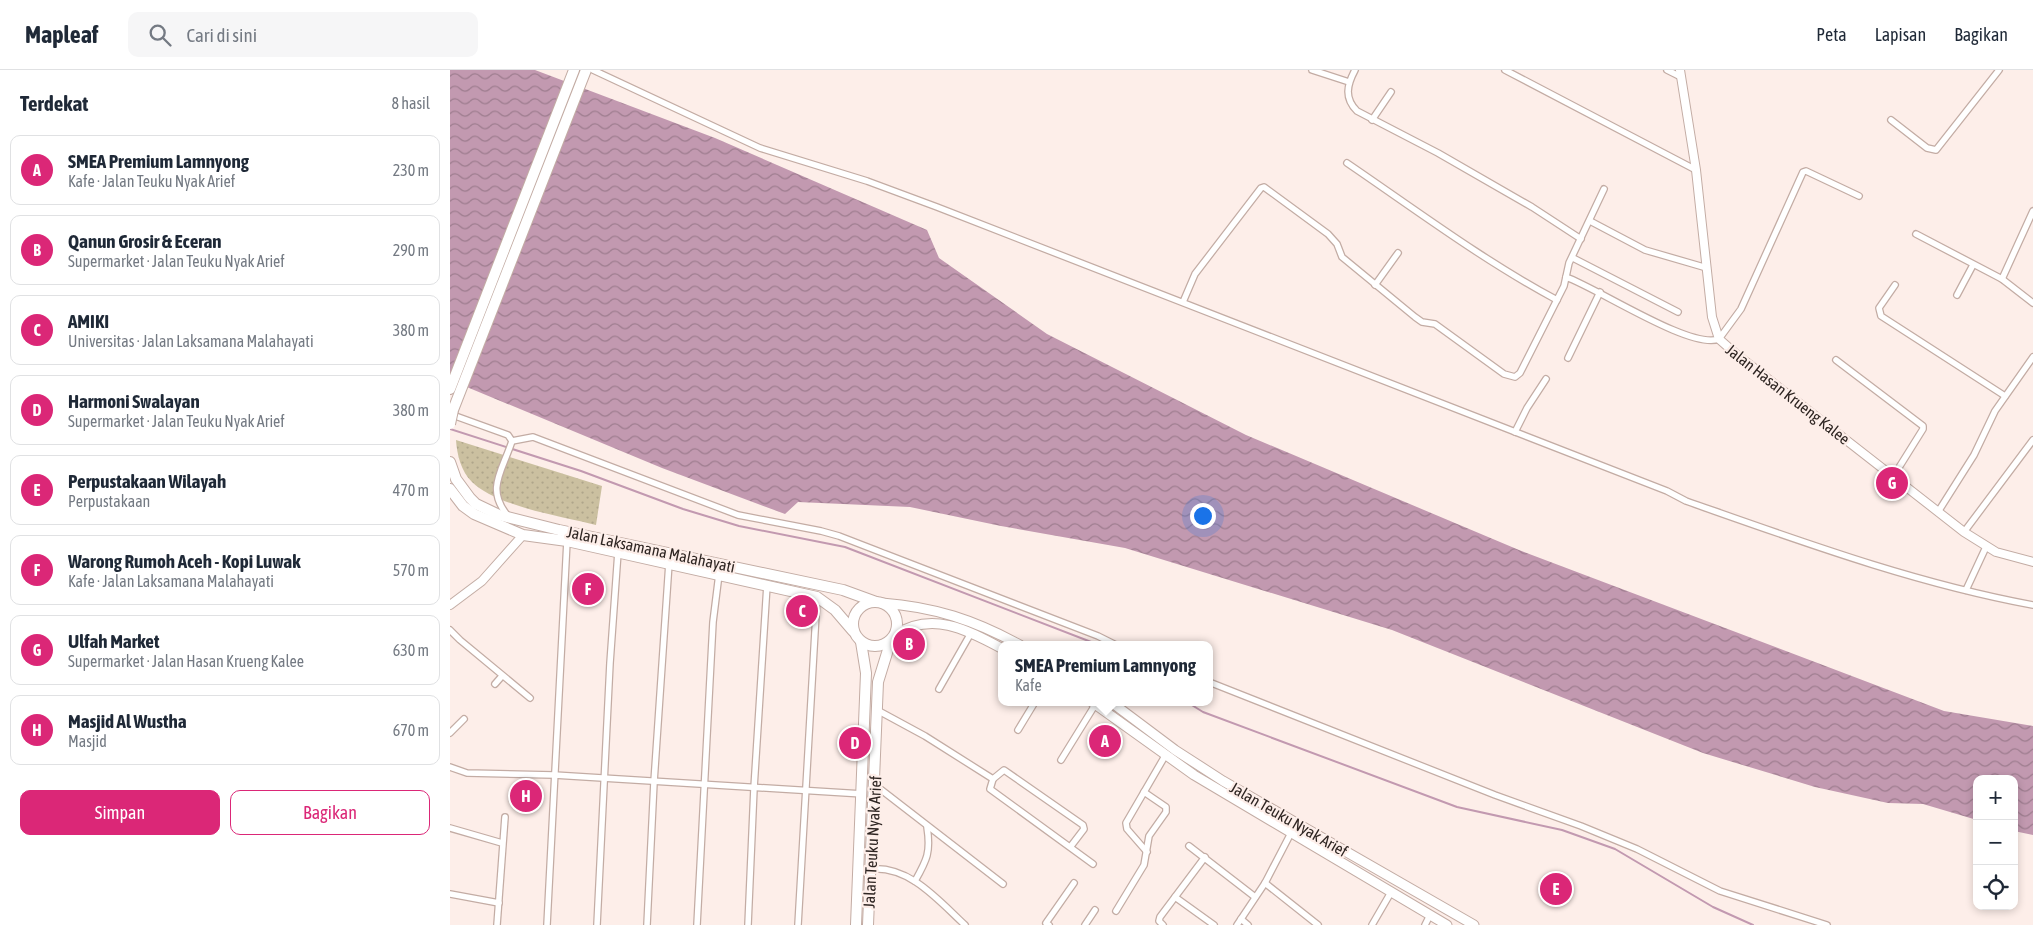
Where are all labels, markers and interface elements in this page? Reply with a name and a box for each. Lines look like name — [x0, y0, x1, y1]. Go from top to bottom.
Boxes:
search box — [128, 12, 478, 57]
text: Mapleaf — [25, 21, 98, 48]
icon: search — [146, 21, 174, 49]
text: Cari di sini — [186, 24, 257, 46]
text: Peta — [1816, 24, 1847, 45]
text: Lapisan — [1875, 24, 1926, 45]
text: Bagikan — [1954, 24, 2008, 45]
text: Terdekat — [20, 91, 88, 115]
text: 8 hasil — [392, 94, 430, 112]
text: SMEA Premium Lamnyong — [68, 150, 249, 172]
text: A — [33, 161, 41, 179]
text: 230 m — [393, 161, 429, 179]
text: Kafe · Jalan Teuku Nyak Arief — [68, 172, 235, 190]
text: Qanun Grosir & Eceran — [68, 230, 222, 252]
text: B — [33, 241, 41, 259]
text: 290 m — [393, 241, 429, 259]
text: Supermarket · Jalan Teuku Nyak Arief — [68, 252, 285, 270]
text: AMIKI — [68, 310, 109, 332]
text: C — [33, 321, 41, 339]
text: 380 m — [393, 321, 429, 339]
text: Universitas · Jalan Laksamana Malahayati — [68, 332, 314, 350]
street label: Jalan Hasan Krueng Kalee — [1722, 340, 1853, 449]
text: Harmoni Swalayan — [68, 390, 200, 412]
text: D — [33, 401, 41, 419]
text: 380 m — [393, 401, 429, 419]
text: Supermarket · Jalan Teuku Nyak Arief — [68, 412, 285, 430]
pin: G — [1876, 464, 1908, 502]
text: Perpustakaan Wilayah — [68, 470, 226, 492]
text: E — [34, 481, 40, 499]
text: 470 m — [393, 481, 429, 499]
text: Perpustakaan — [68, 492, 150, 510]
your location — [1190, 503, 1216, 529]
street label: Jalan Laksamana Malahayati — [565, 522, 737, 577]
text: Warong Rumoh Aceh - Kopi Luwak — [68, 550, 301, 572]
text: F — [34, 561, 40, 579]
text: 570 m — [393, 561, 429, 579]
pin: F — [572, 570, 604, 608]
text: Kafe · Jalan Laksamana Malahayati — [68, 572, 274, 590]
pin: C — [786, 592, 818, 630]
pin: B — [893, 625, 925, 663]
text: Ulfah Market — [68, 630, 159, 652]
text: G — [33, 641, 41, 659]
text: 630 m — [393, 641, 429, 659]
popup — [998, 641, 1213, 706]
text: Supermarket · Jalan Hasan Krueng Kalee — [68, 652, 304, 670]
text: SMEA Premium Lamnyong — [1015, 654, 1196, 676]
text: Kafe — [1015, 676, 1042, 694]
text: Masjid Al Wustha — [68, 710, 186, 732]
text: H — [32, 721, 42, 739]
text: 670 m — [393, 721, 429, 739]
pin: A — [1089, 722, 1121, 760]
pin: D — [839, 724, 871, 762]
text: Masjid — [68, 732, 107, 750]
street label: Jalan Teuku Nyak Arief — [860, 775, 885, 909]
map controls — [1973, 775, 2018, 910]
button: + — [1973, 775, 2018, 820]
pin: H — [510, 777, 542, 815]
street label: Jalan Teuku Nyak Arief — [1227, 778, 1351, 861]
button: Simpan — [20, 790, 220, 835]
button: Bagikan — [230, 790, 430, 835]
button: − — [1973, 820, 2018, 865]
button: locate — [1973, 865, 2018, 910]
pin: E — [1540, 870, 1572, 908]

